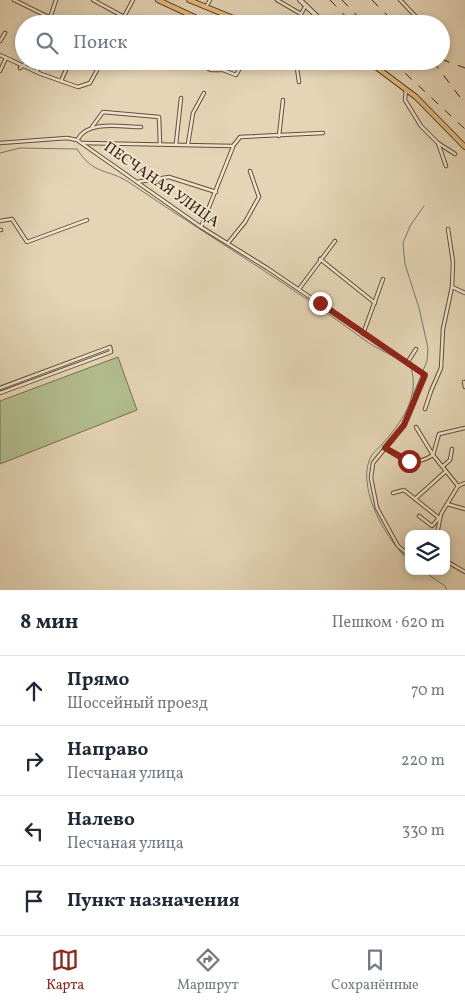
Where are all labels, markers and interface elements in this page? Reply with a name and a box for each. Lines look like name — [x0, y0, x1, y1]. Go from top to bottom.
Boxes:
search box — [15, 15, 450, 70]
icon: search — [33, 29, 61, 57]
text: Поиск — [73, 30, 127, 56]
street label: ПЕСЧАНАЯ УЛИЦА — [99, 137, 224, 233]
route end — [309, 292, 332, 315]
route start — [398, 450, 421, 473]
map controls — [405, 530, 450, 575]
button: layers — [405, 530, 450, 575]
text: 8 мин — [20, 608, 79, 637]
text: Пешком · 620 m — [332, 612, 445, 634]
text: Прямо — [67, 667, 129, 693]
icon: ahead — [20, 677, 48, 705]
text: 70 m — [411, 680, 445, 702]
text: Шоссейный проезд — [67, 693, 208, 715]
text: Направо — [67, 737, 149, 763]
icon: right — [20, 747, 48, 775]
text: 220 m — [401, 750, 445, 772]
text: Песчаная улица — [67, 763, 184, 785]
text: Налево — [67, 807, 135, 833]
icon: left — [20, 817, 48, 845]
text: 330 m — [402, 820, 445, 842]
text: Песчаная улица — [67, 833, 184, 855]
icon: arrive — [20, 887, 48, 915]
text: Пункт назначения — [67, 888, 240, 914]
tab: Карта — [46, 946, 84, 995]
tab: Маршрут — [177, 946, 239, 995]
tab: Сохранённые — [331, 946, 419, 995]

